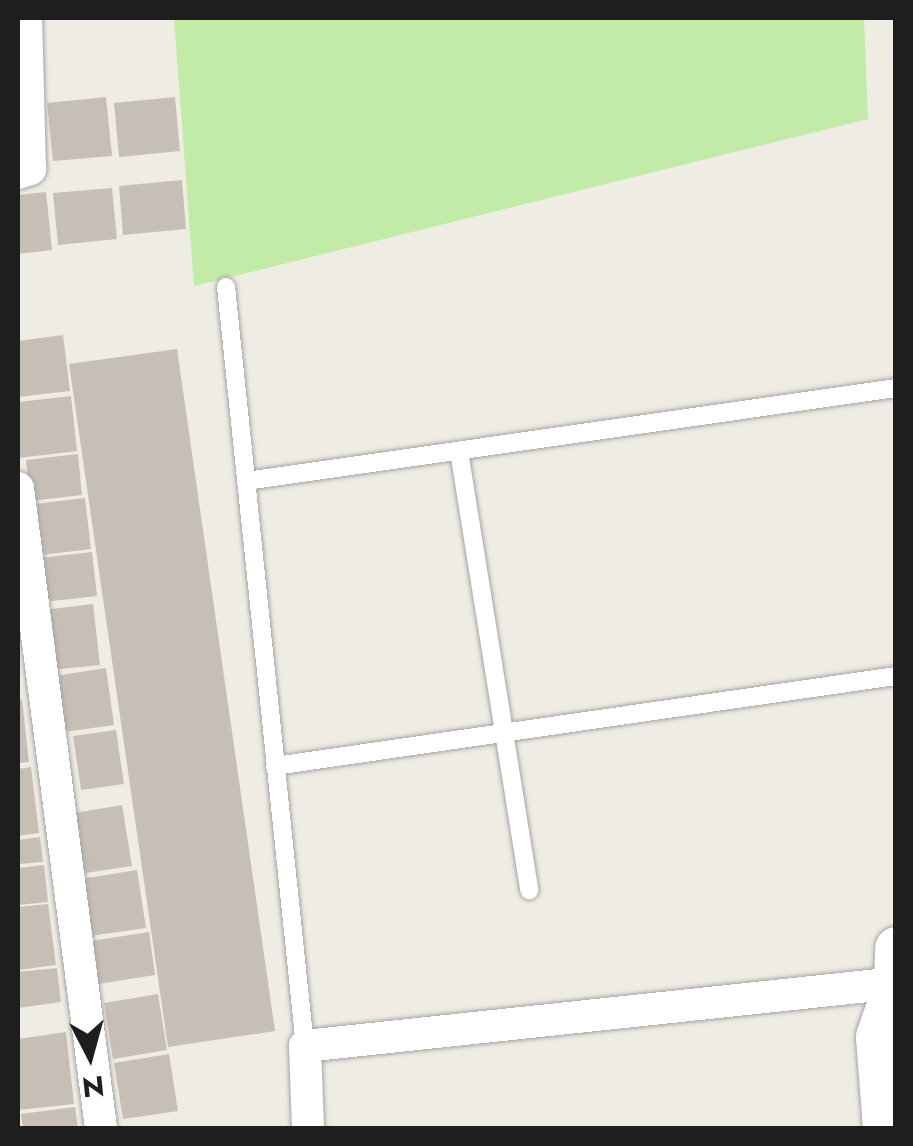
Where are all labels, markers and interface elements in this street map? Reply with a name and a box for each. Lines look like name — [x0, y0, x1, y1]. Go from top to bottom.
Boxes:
north arrow — [40, 1006, 140, 1106]
text: N — [80, 1065, 106, 1108]

